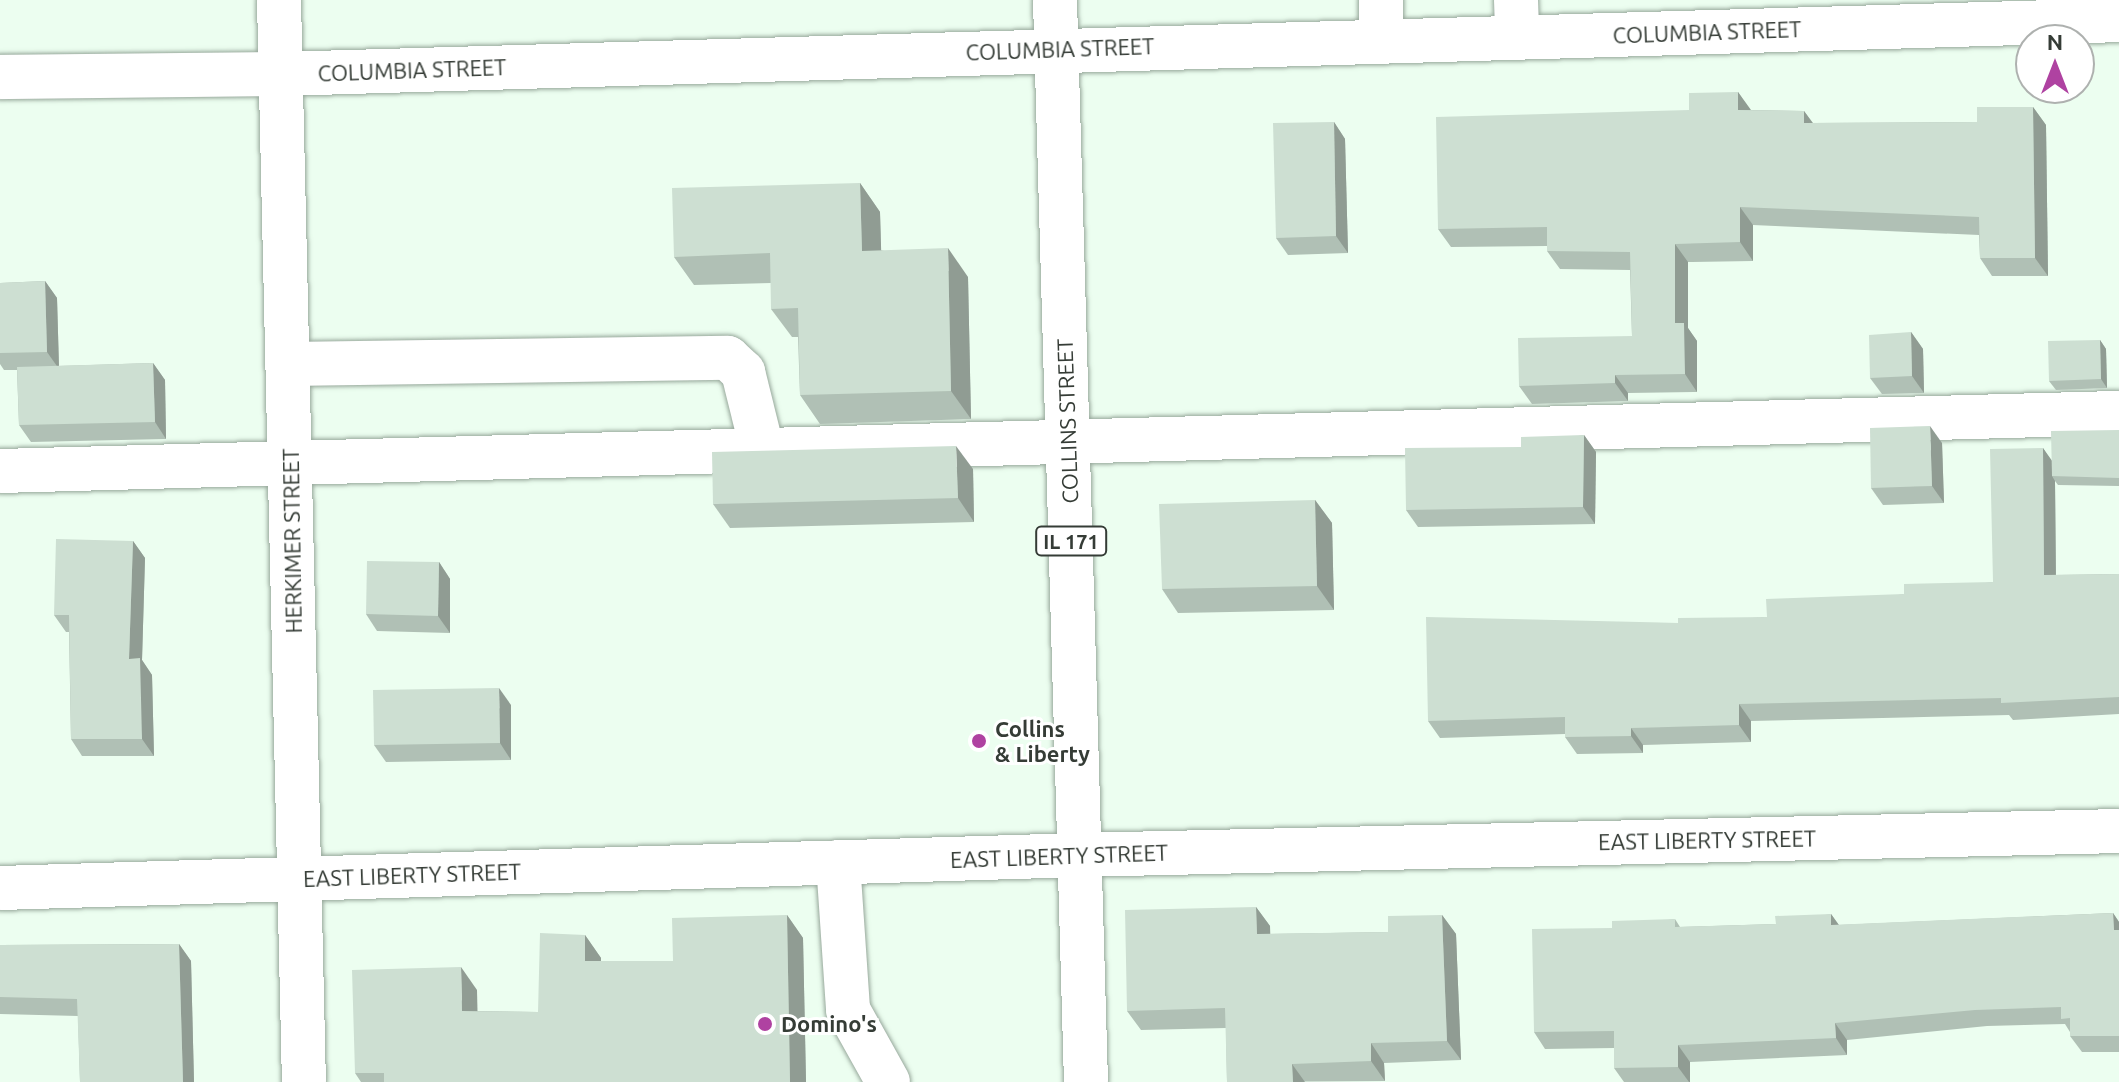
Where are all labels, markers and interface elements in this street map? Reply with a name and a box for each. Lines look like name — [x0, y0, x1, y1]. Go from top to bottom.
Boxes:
street label: COLUMBIA STREET — [1612, 16, 1802, 48]
north arrow — [2015, 24, 2095, 104]
text: N — [2047, 29, 2063, 54]
street label: COLUMBIA STREET — [965, 33, 1155, 65]
street label: COLUMBIA STREET — [317, 54, 507, 86]
street label: COLLINS STREET — [1051, 338, 1083, 504]
street label: HERKIMER STREET — [277, 448, 307, 634]
road number: IL 171 — [1035, 525, 1107, 557]
place label: Collins & Liberty — [995, 715, 1090, 766]
marker: Collins & Liberty — [970, 732, 988, 750]
street label: EAST LIBERTY STREET — [1598, 825, 1816, 855]
street label: EAST LIBERTY STREET — [950, 839, 1168, 873]
street label: EAST LIBERTY STREET — [303, 858, 521, 892]
place label: Domino's — [781, 1011, 877, 1037]
marker: Domino's — [756, 1015, 774, 1033]

